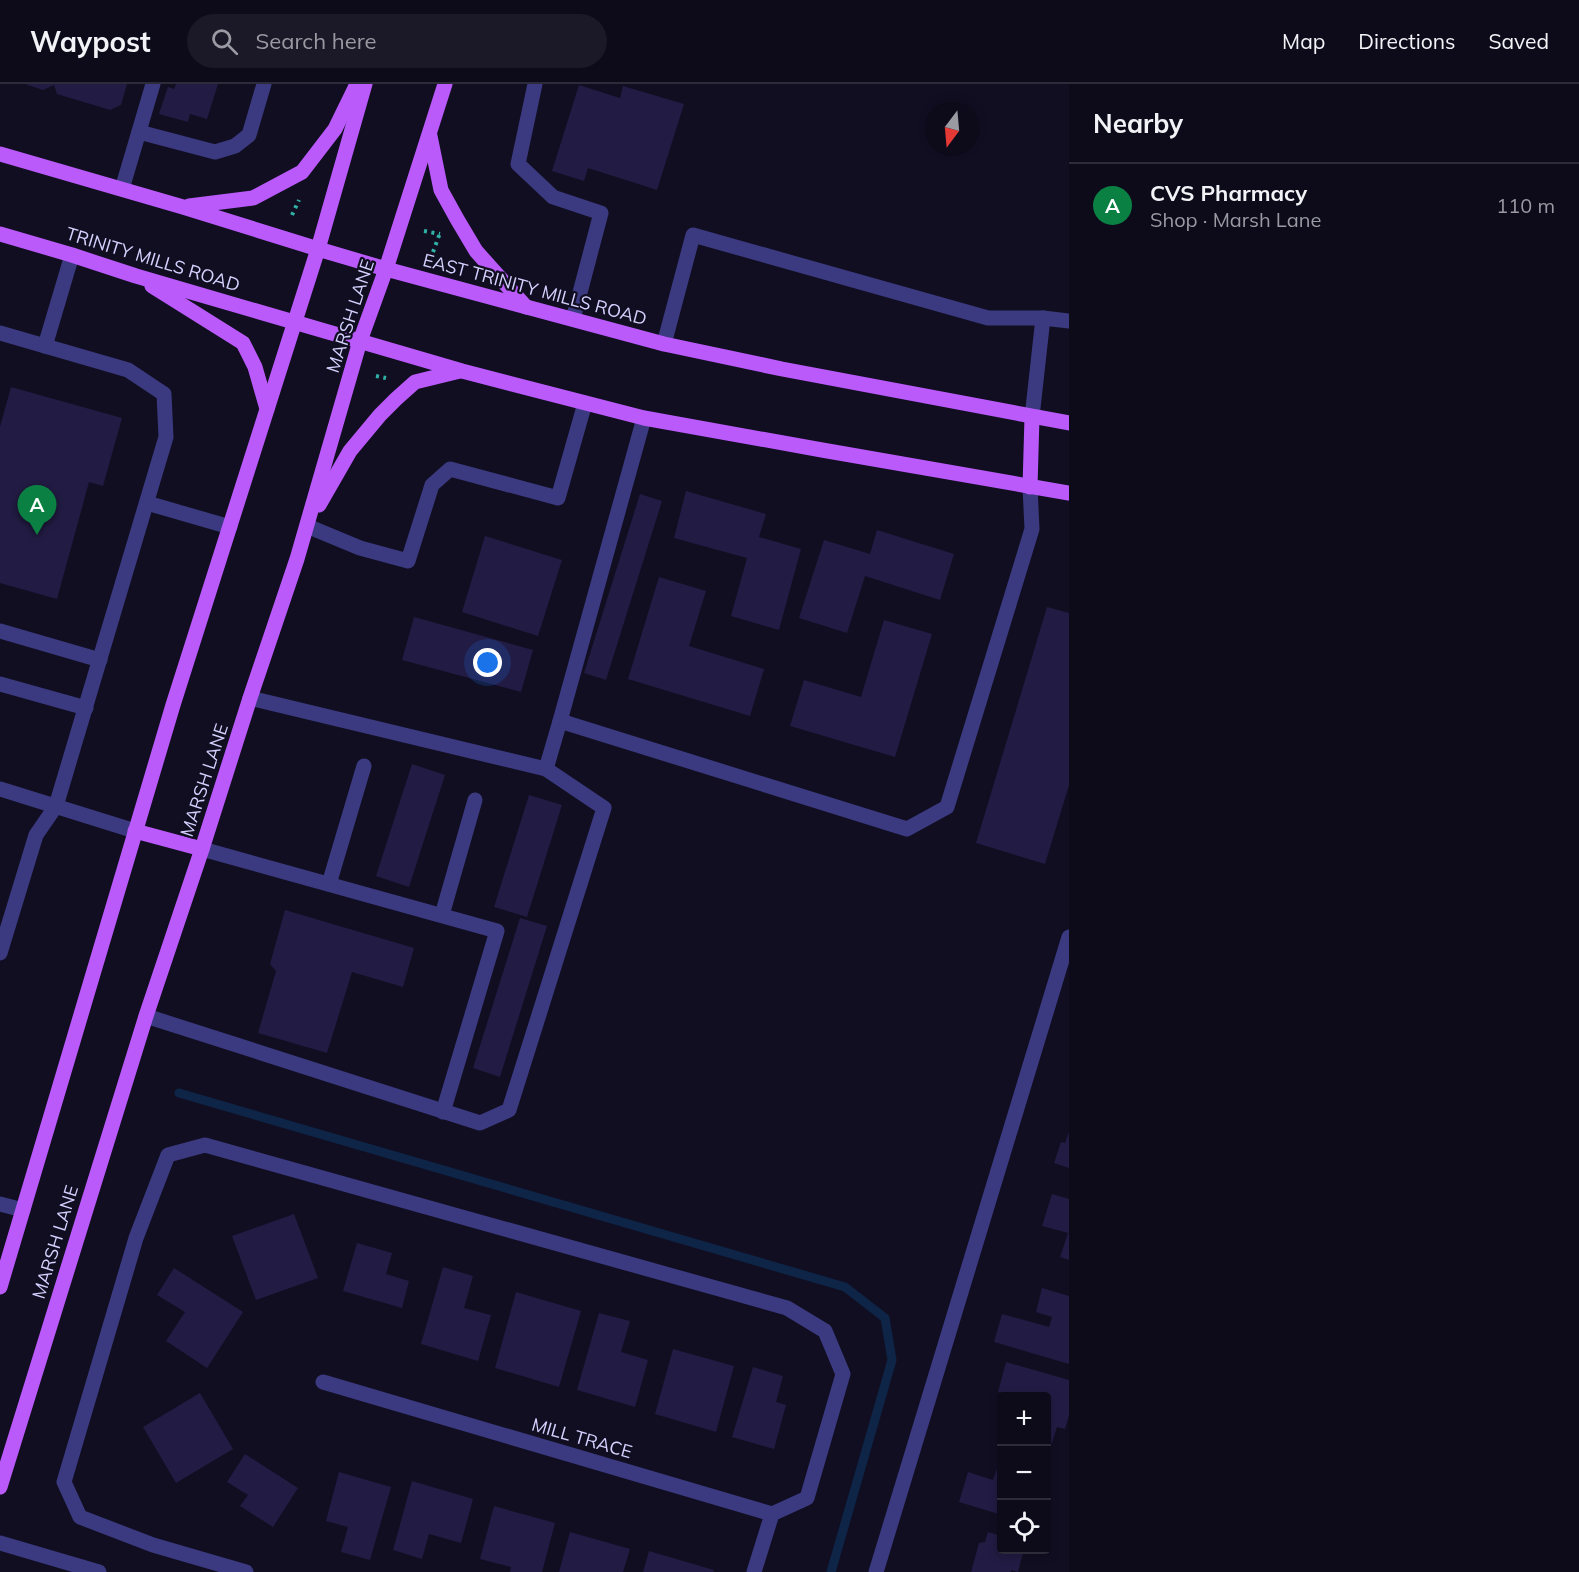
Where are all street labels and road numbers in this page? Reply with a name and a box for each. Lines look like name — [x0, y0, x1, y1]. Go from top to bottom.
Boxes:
street label: TRINITY MILLS ROAD — [63, 222, 243, 296]
street label: EAST TRINITY MILLS ROAD — [421, 248, 649, 330]
street label: MARSH LANE — [321, 257, 379, 375]
street label: MARSH LANE — [175, 721, 233, 839]
street label: MARSH LANE — [27, 1182, 83, 1302]
street label: MILL TRACE — [529, 1413, 635, 1463]

